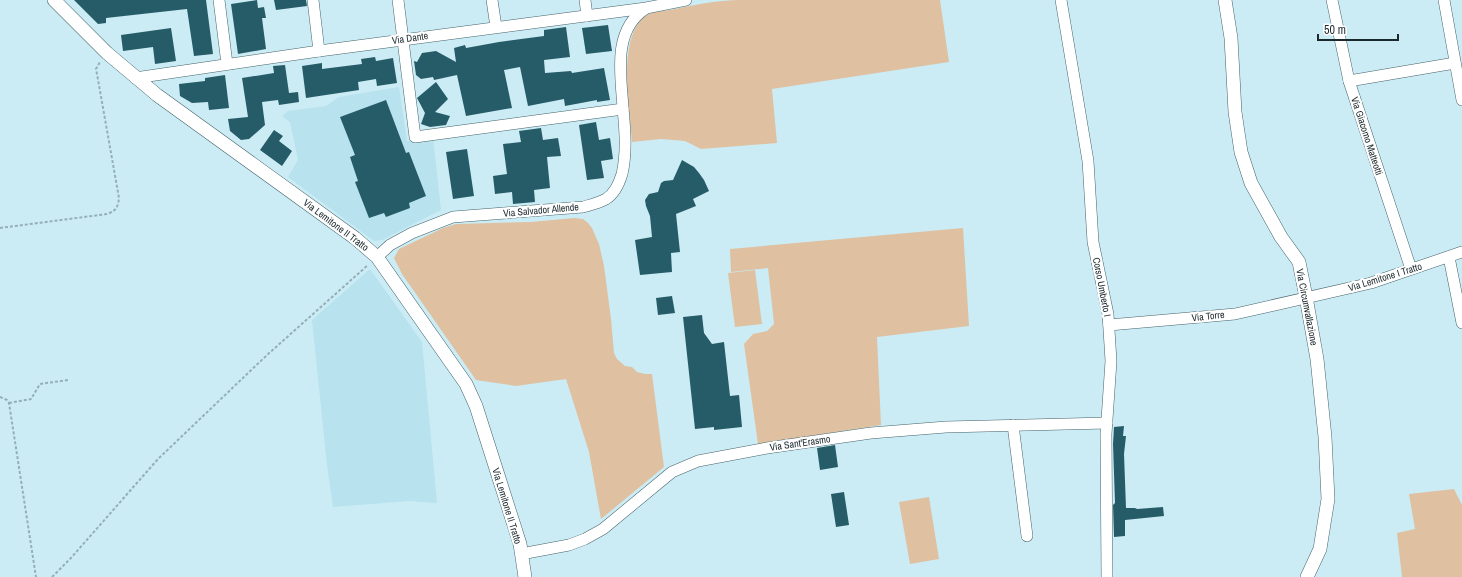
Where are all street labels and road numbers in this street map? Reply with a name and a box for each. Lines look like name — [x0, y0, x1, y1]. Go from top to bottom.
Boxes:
street label: Via Dante — [391, 29, 429, 47]
street label: Via Giacomo Matteotti — [1348, 95, 1386, 177]
street label: Via Lemitone II Tratto — [301, 196, 372, 254]
street label: Via Salvador Allende — [503, 200, 580, 220]
street label: Corso Umberto I — [1090, 256, 1114, 318]
street label: Via Lemitone I Tratto — [1347, 259, 1424, 294]
street label: Via Circumvallazione — [1293, 268, 1321, 347]
street label: Via Torre — [1191, 308, 1226, 324]
street label: Via Sant'Erasmo — [769, 432, 832, 454]
street label: Via Lemitone II Tratto — [489, 466, 525, 546]

